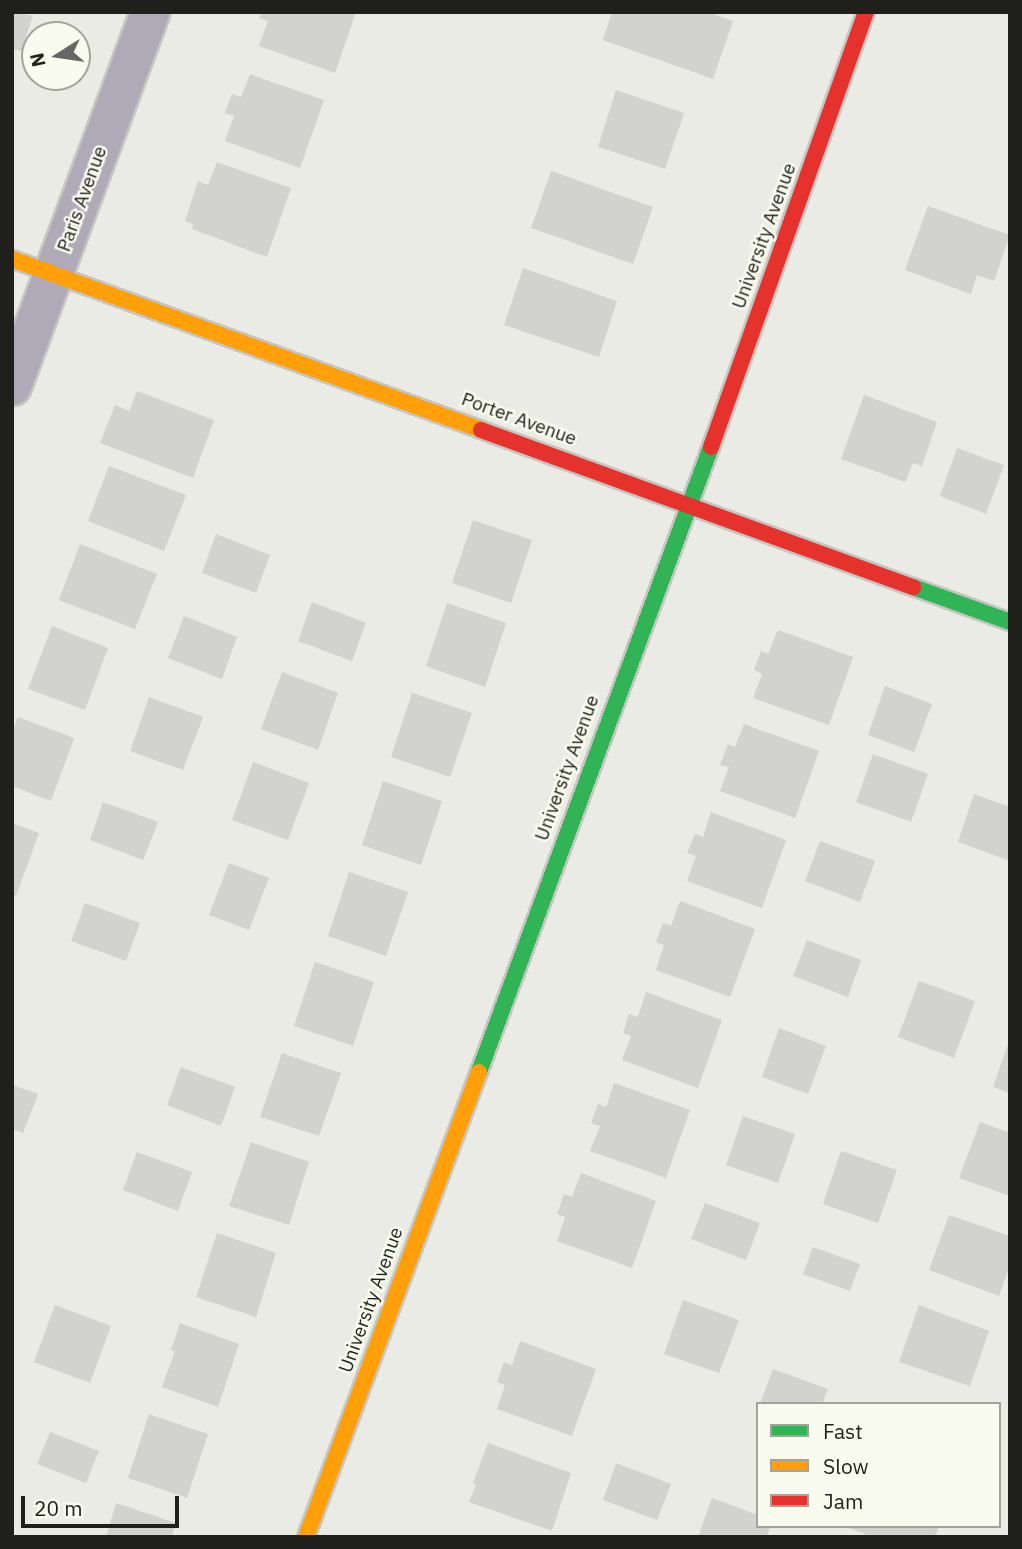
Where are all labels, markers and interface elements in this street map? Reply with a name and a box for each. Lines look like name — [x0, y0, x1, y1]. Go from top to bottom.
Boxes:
north arrow — [21, 21, 91, 91]
text: N — [24, 51, 51, 69]
street label: Paris Avenue — [52, 143, 112, 255]
street label: University Avenue — [727, 160, 801, 312]
street label: Porter Avenue — [458, 388, 580, 450]
street label: University Avenue — [530, 692, 604, 844]
street label: University Avenue — [334, 1224, 408, 1376]
legend — [756, 1402, 1001, 1528]
text: Fast — [823, 1417, 863, 1445]
text: Slow — [823, 1452, 869, 1480]
scale bar — [24, 1482, 182, 1526]
text: Jam — [823, 1487, 863, 1515]
text: 20 m — [34, 1494, 83, 1522]

